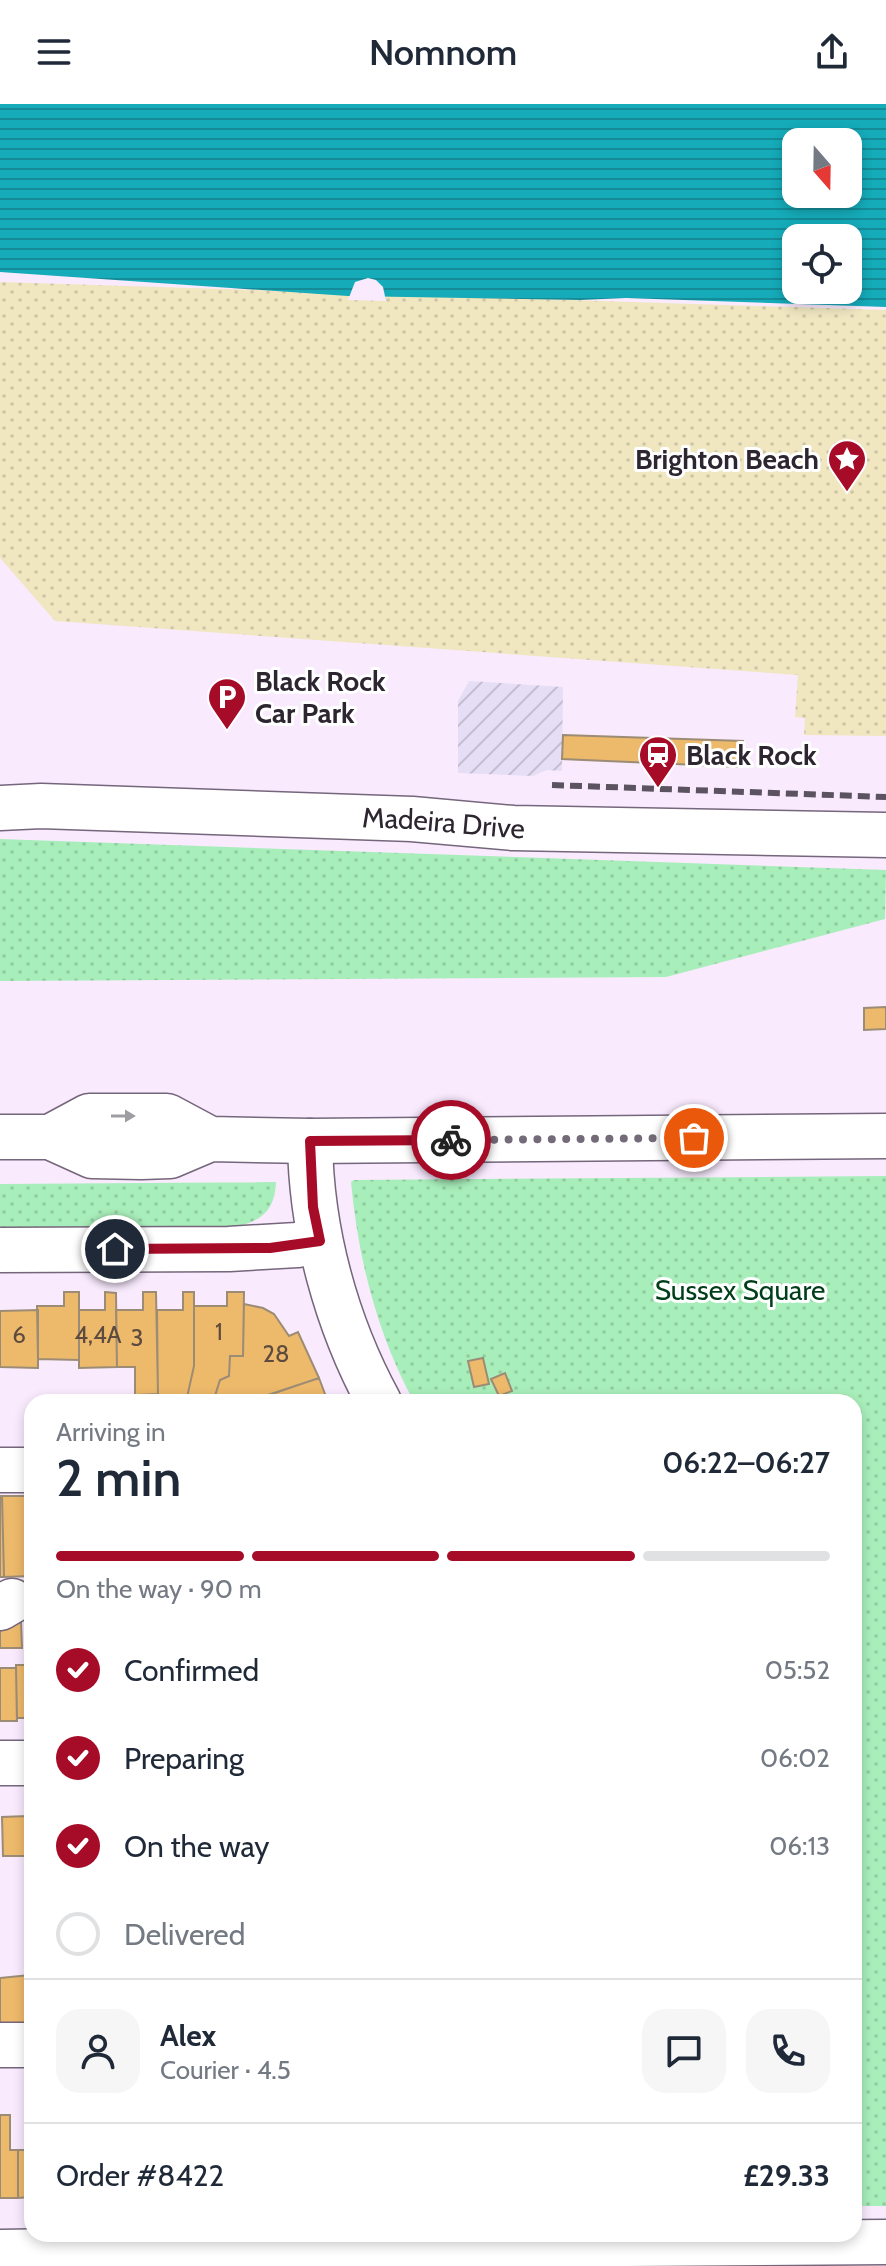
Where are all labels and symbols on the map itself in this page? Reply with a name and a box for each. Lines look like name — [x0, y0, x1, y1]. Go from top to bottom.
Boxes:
north arrow — [782, 128, 862, 208]
place icon: Brighton Beach — [826, 438, 868, 493]
place label: Brighton Beach — [635, 442, 819, 476]
place label: Black Rock Car Park — [255, 664, 386, 730]
parking icon: Black Rock Car Park — [206, 676, 248, 731]
station icon: Black Rock — [637, 734, 679, 789]
place label: Black Rock — [686, 738, 817, 772]
street label: Madeira Drive — [362, 800, 525, 845]
courier — [411, 1100, 491, 1180]
pin — [660, 1104, 728, 1172]
one-way arrow — [111, 1110, 136, 1122]
pin — [81, 1215, 149, 1283]
park label: Sussex Square — [655, 1273, 825, 1307]
house number: 1 — [215, 1317, 223, 1346]
house number: 6 — [12, 1320, 26, 1349]
house number: 4,4A — [74, 1320, 122, 1349]
house number: 3 — [131, 1323, 143, 1352]
house number: 28 — [262, 1339, 290, 1368]

